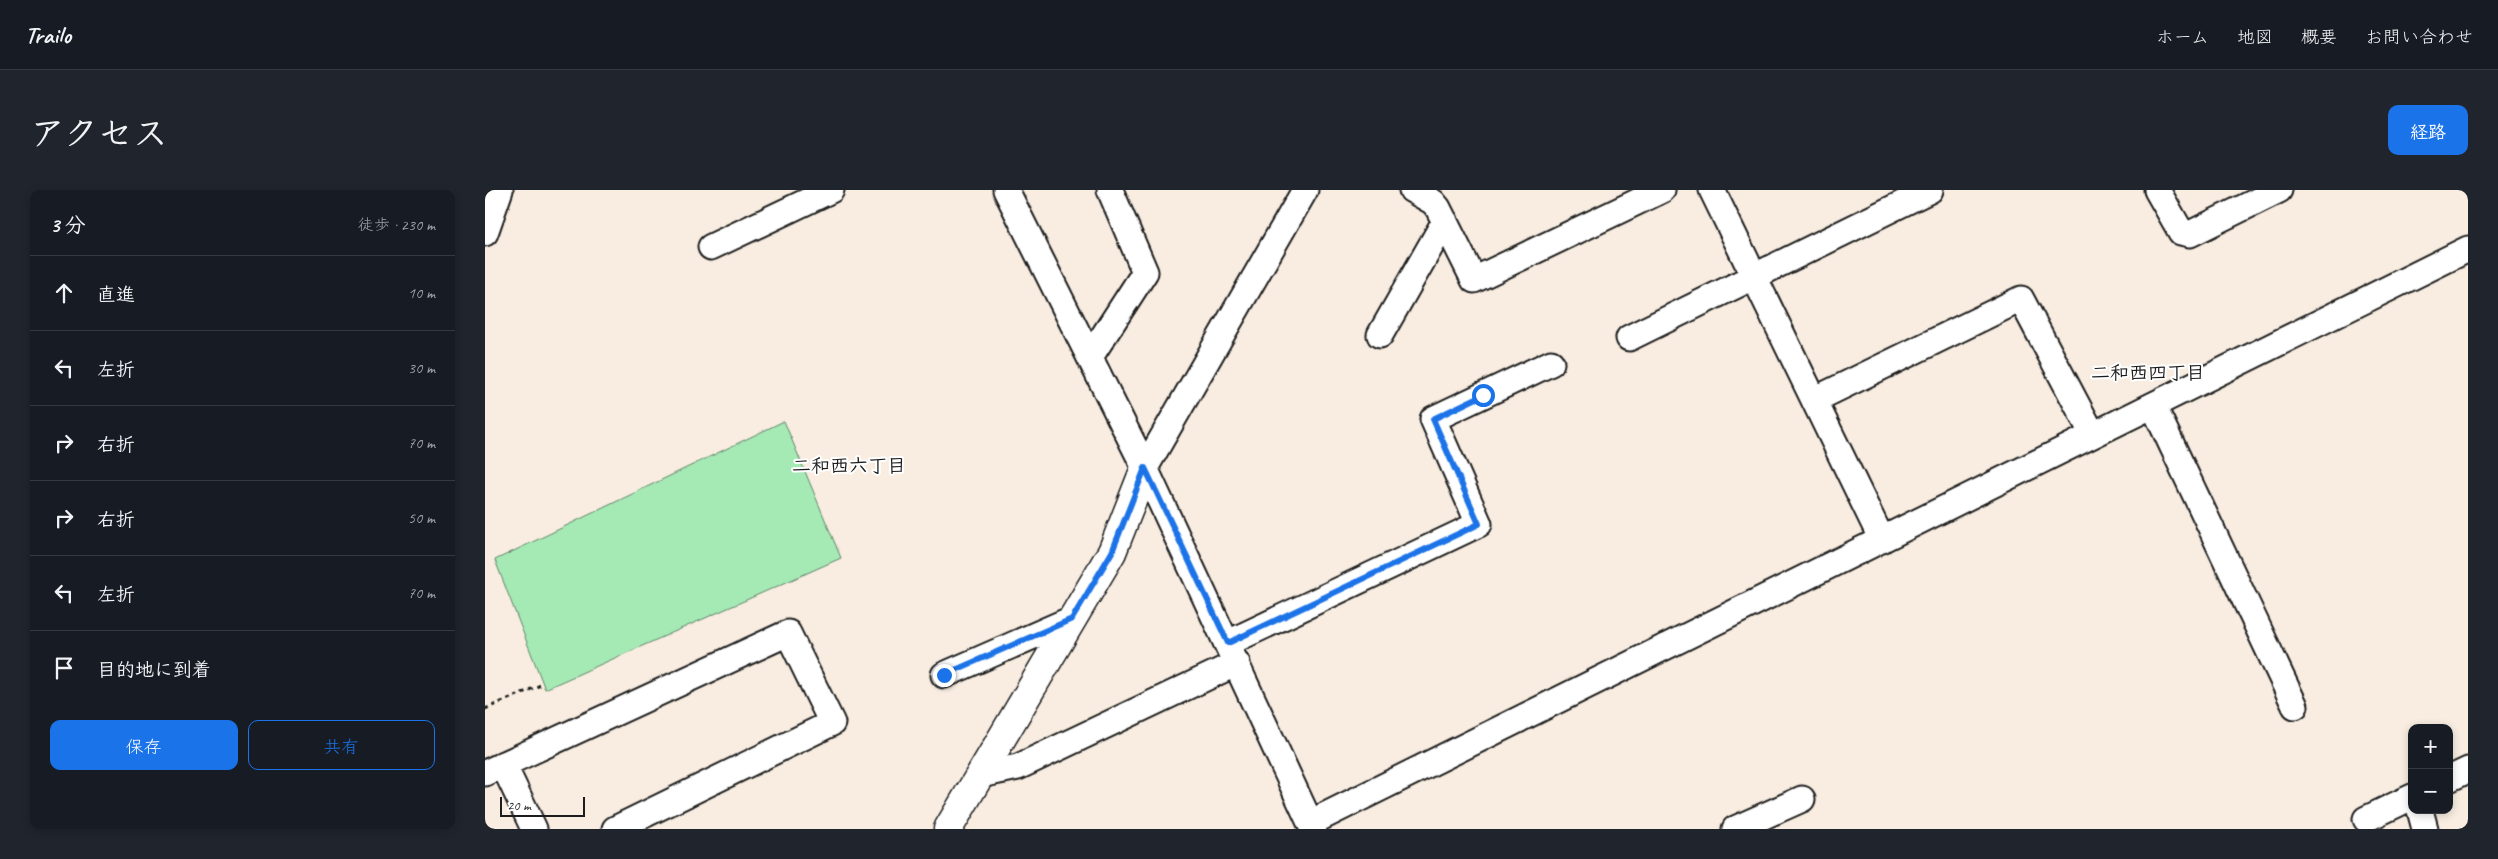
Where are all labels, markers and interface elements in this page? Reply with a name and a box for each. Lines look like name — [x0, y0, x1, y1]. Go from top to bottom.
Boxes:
text: Trailo — [25, 20, 71, 50]
text: ホーム — [2156, 26, 2209, 48]
text: 地図 — [2237, 26, 2273, 48]
text: 概要 — [2301, 26, 2337, 48]
text: お問い合わせ — [2365, 26, 2473, 48]
button: 経路 — [2388, 105, 2468, 155]
text: アクセス — [30, 111, 168, 156]
text: 3 分 — [50, 212, 86, 238]
text: 徒歩 · 230 m — [358, 215, 435, 235]
icon: ahead — [50, 279, 78, 307]
text: 直進 — [97, 283, 135, 307]
text: 10 m — [408, 283, 435, 303]
icon: left — [50, 354, 78, 382]
text: 左折 — [97, 358, 135, 382]
text: 30 m — [408, 358, 435, 378]
district label: 二和西四丁目 — [2091, 361, 2205, 385]
route start — [1472, 384, 1495, 407]
icon: right — [50, 429, 78, 457]
text: 右折 — [97, 433, 135, 457]
text: 70 m — [408, 433, 435, 453]
district label: 二和西六丁目 — [792, 454, 906, 478]
icon: right — [50, 504, 78, 532]
text: 右折 — [97, 508, 135, 532]
text: 50 m — [408, 508, 435, 528]
icon: left — [50, 579, 78, 607]
text: 左折 — [97, 583, 135, 607]
text: 70 m — [408, 583, 435, 603]
icon: arrive — [50, 654, 78, 682]
text: 目的地に到着 — [97, 658, 211, 682]
route end — [933, 664, 956, 687]
button: 保存 — [50, 720, 238, 770]
button: 共有 — [248, 720, 435, 770]
map controls — [2408, 724, 2453, 814]
button: + — [2408, 724, 2453, 769]
button: − — [2408, 769, 2453, 814]
scale bar — [500, 794, 585, 817]
text: 20 m — [507, 797, 531, 814]

